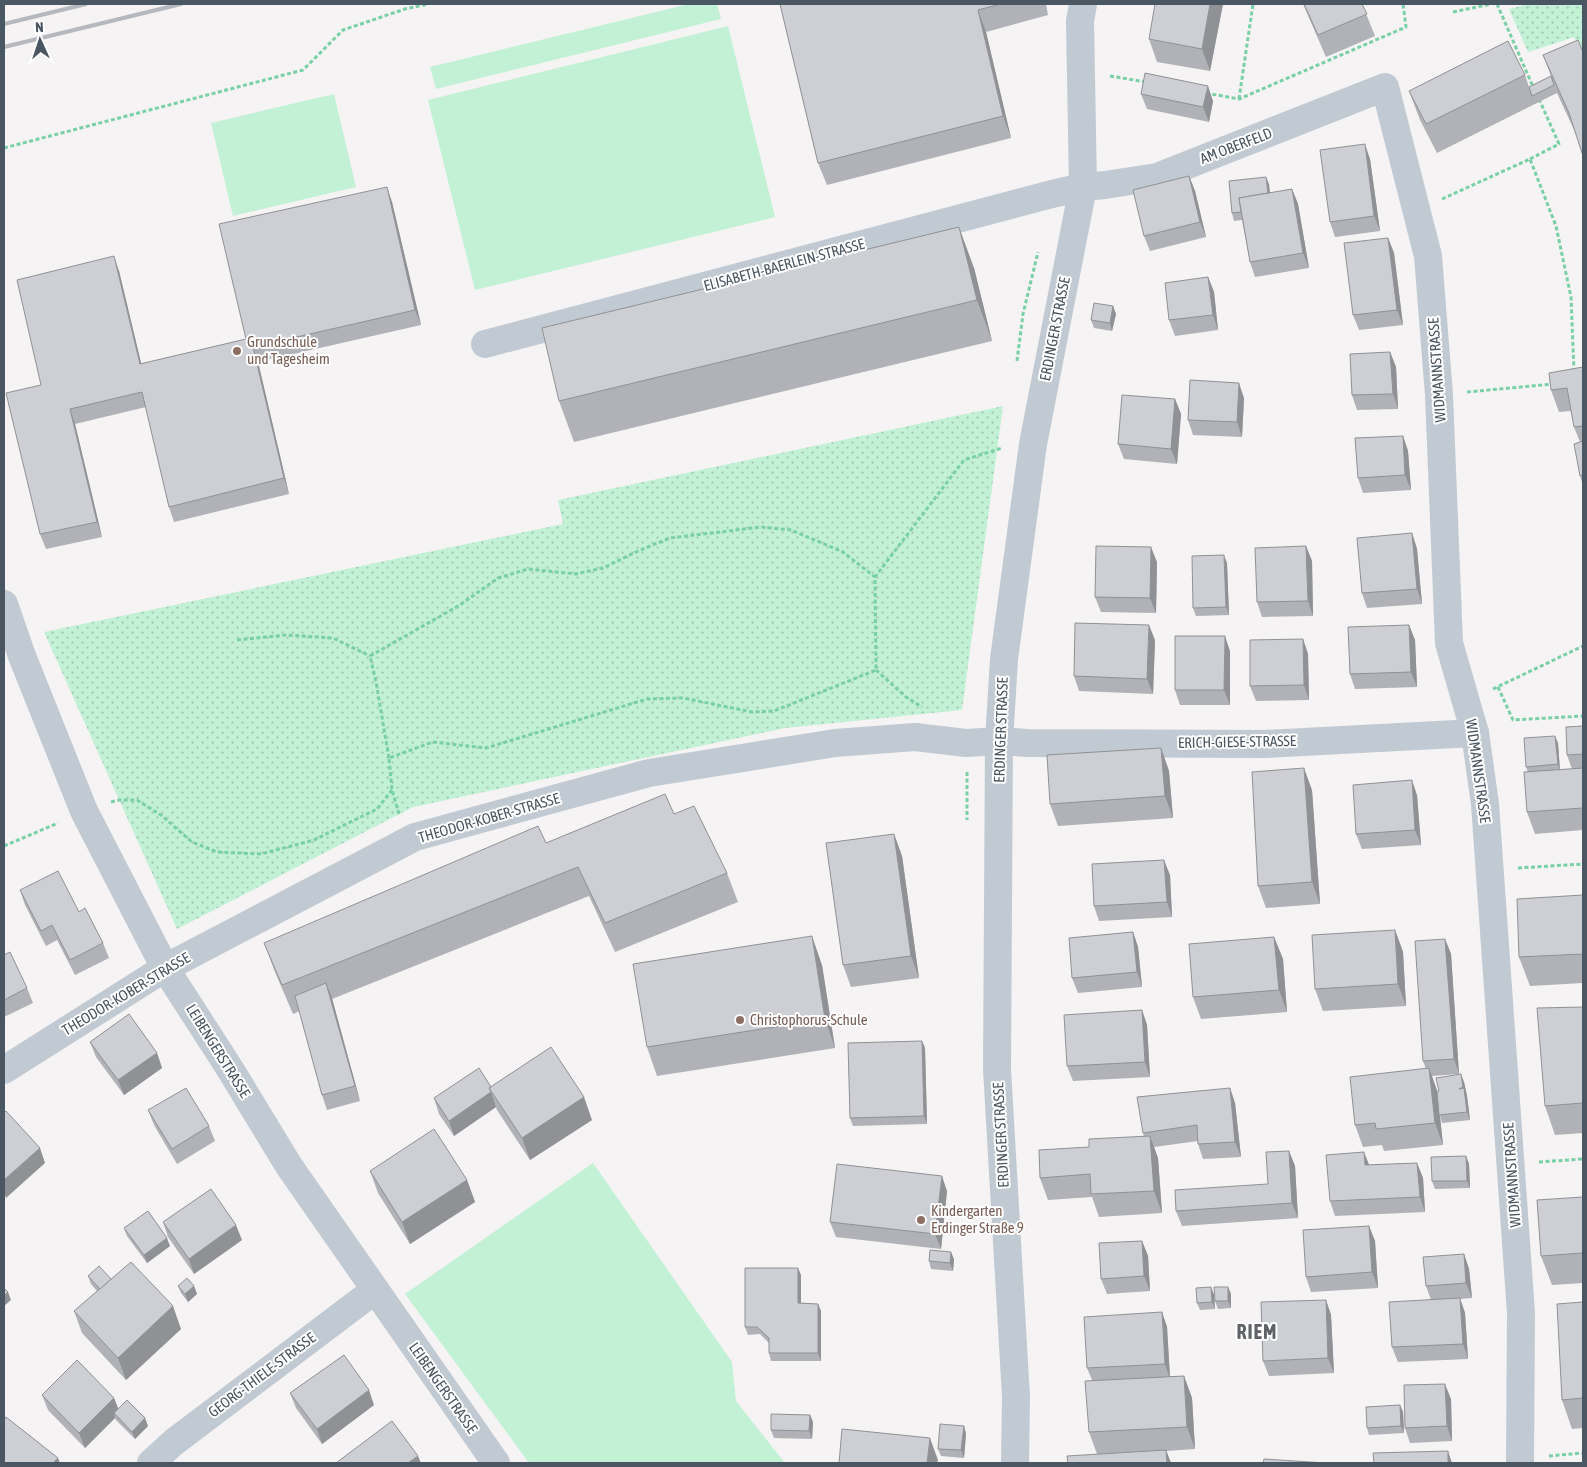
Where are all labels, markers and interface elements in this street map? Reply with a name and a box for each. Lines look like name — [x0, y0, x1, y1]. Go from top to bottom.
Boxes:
north arrow — [15, 15, 65, 65]
text: N — [35, 19, 44, 35]
street label: AM OBERFELD — [1197, 124, 1274, 167]
street label: ELISABETH-BAERLEIN-STRASSE — [702, 235, 867, 294]
street label: ERDINGER STRASSE — [1036, 275, 1073, 382]
street label: WIDMANNSTRASSE — [1424, 317, 1449, 423]
place label: Grundschule und Tagesheim — [247, 333, 330, 367]
marker: Grundschule und Tagesheim — [231, 345, 243, 357]
street label: ERDINGER STRASSE — [990, 676, 1011, 783]
street label: WIDMANNSTRASSE — [1463, 718, 1494, 825]
street label: ERICH-GIESE-STRASSE — [1178, 732, 1297, 751]
street label: THEODOR-KOBER-STRASSE — [416, 789, 562, 846]
street label: THEODOR-KOBER-STRASSE — [59, 948, 193, 1038]
street label: LEIBENGERSTRASSE — [183, 1001, 254, 1101]
place label: Christophorus-Schule — [750, 1011, 868, 1028]
marker: Christophorus-Schule — [734, 1014, 746, 1026]
street label: ERDINGER STRASSE — [989, 1081, 1012, 1188]
street label: WIDMANNSTRASSE — [1499, 1122, 1524, 1228]
place label: Kindergarten Erdinger Straße 9 — [931, 1202, 1024, 1236]
marker: Kindergarten Erdinger Straße 9 — [915, 1214, 927, 1226]
district label: RIEM — [1236, 1320, 1278, 1343]
street label: GEORG-THIELE-STRASSE — [205, 1328, 319, 1420]
street label: LEIBENGERSTRASSE — [406, 1339, 481, 1437]

